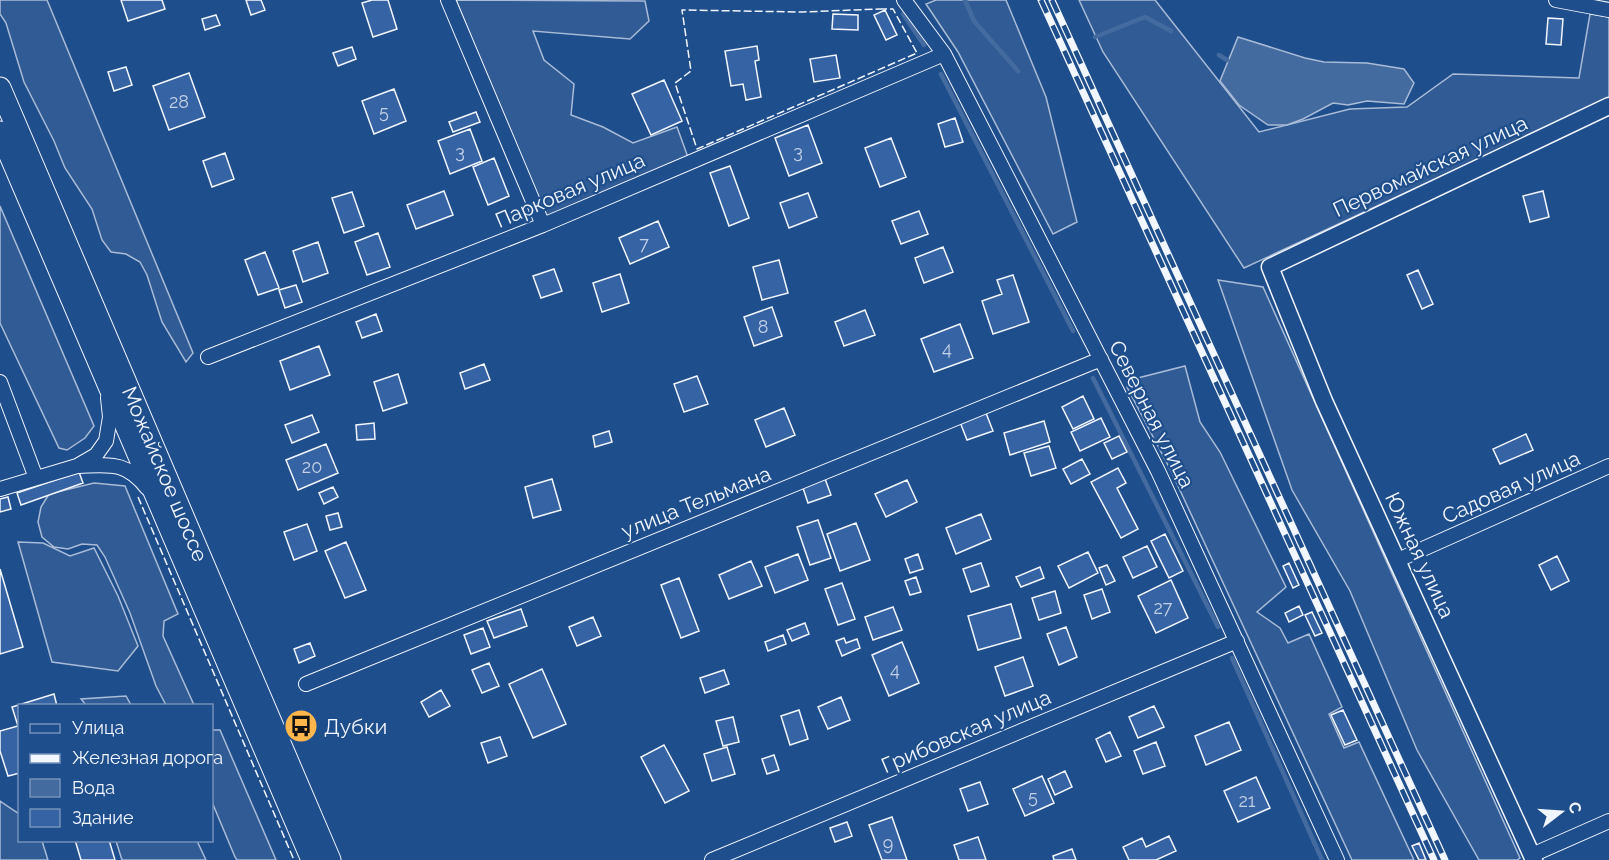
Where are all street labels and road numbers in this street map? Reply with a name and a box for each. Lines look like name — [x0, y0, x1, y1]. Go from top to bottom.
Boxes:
street label: Первомайская улица — [1329, 110, 1531, 222]
street label: Парковая улица — [491, 147, 649, 233]
street label: Северная улица — [1104, 336, 1200, 492]
street label: Можайское шоссе — [117, 383, 213, 565]
street label: Садовая улица — [1438, 445, 1584, 529]
street label: улица Тельмана — [618, 461, 774, 543]
street label: Южная улица — [1380, 488, 1460, 622]
street label: Грибовская улица — [877, 684, 1055, 778]

